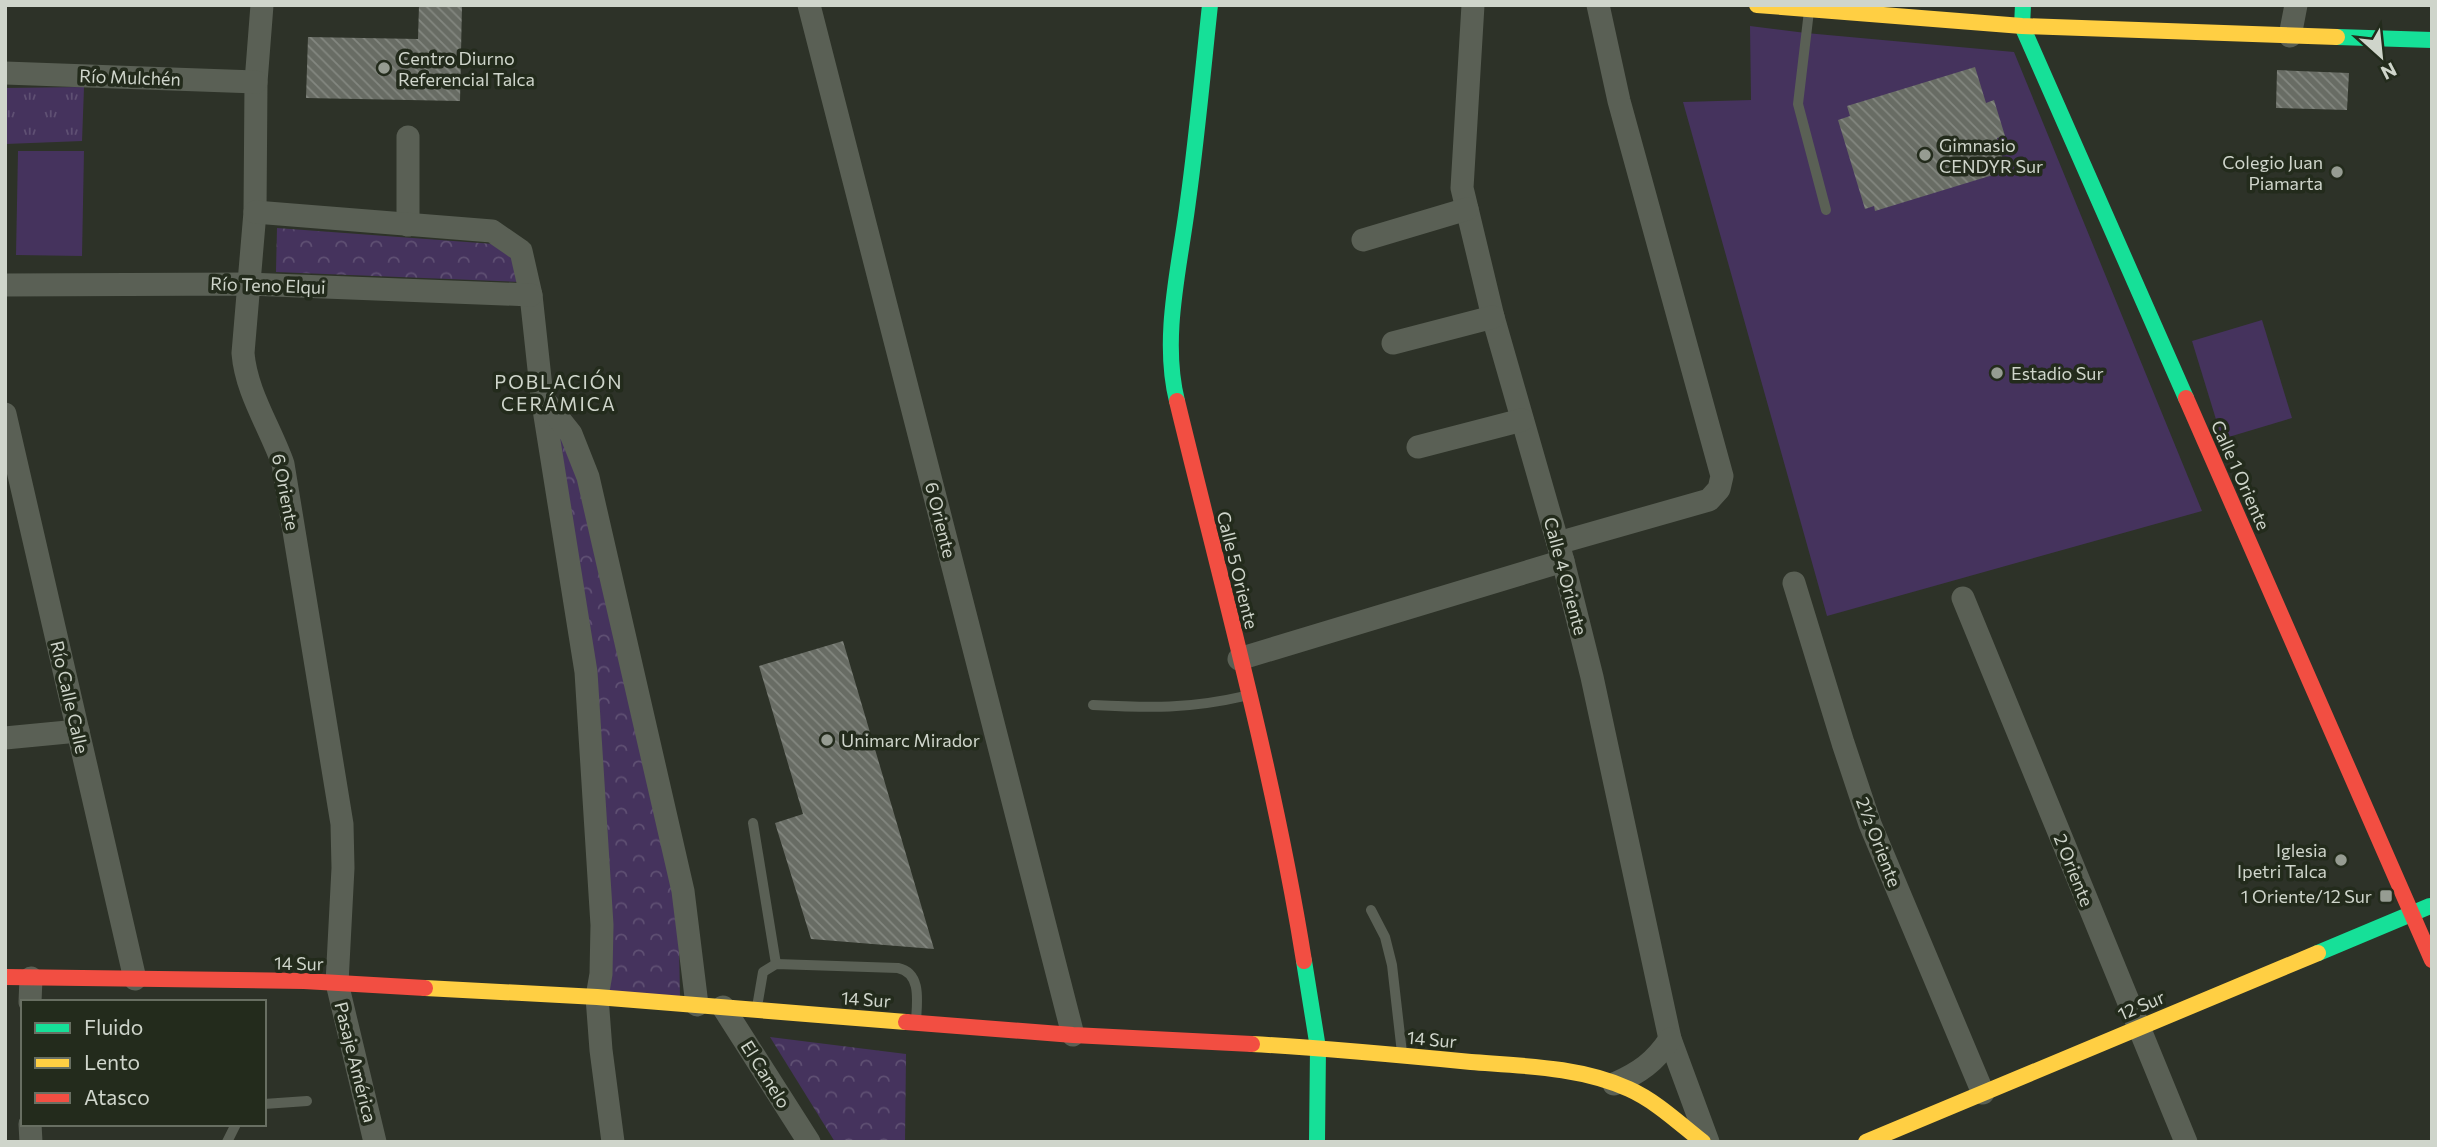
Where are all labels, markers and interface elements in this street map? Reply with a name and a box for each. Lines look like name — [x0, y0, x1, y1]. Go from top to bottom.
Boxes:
north arrow — [2346, 21, 2416, 91]
place label: Centro Diurno Referencial Talca — [398, 47, 535, 90]
text: N — [2377, 58, 2401, 85]
marker: Centro Diurno Referencial Talca — [376, 60, 392, 76]
street label: Río Mulchén — [79, 64, 181, 90]
place label: Gimnasio CENDYR Sur — [1939, 134, 2043, 177]
marker: Gimnasio CENDYR Sur — [1917, 147, 1933, 163]
place label: Colegio Juan Piamarta — [2222, 151, 2323, 194]
marker: Colegio Juan Piamarta — [2329, 164, 2345, 180]
street label: Río Teno Elqui — [210, 272, 326, 298]
place label: Estadio Sur — [2011, 362, 2104, 384]
marker: Estadio Sur — [1989, 365, 2005, 381]
district label: POBLACIÓN CERÁMICA — [494, 369, 624, 415]
street label: Calle 1 Oriente — [2207, 417, 2275, 533]
street label: 6 Oriente — [268, 452, 304, 532]
street label: 6 Oriente — [921, 480, 961, 560]
street label: Calle 5 Oriente — [1213, 509, 1263, 631]
street label: Calle 4 Oriente — [1540, 515, 1592, 637]
street label: Río Calle Calle — [46, 638, 94, 756]
place label: Unimarc Mirador — [841, 729, 980, 751]
marker: Unimarc Mirador — [819, 732, 835, 748]
street label: 2½ Oriente — [1852, 794, 1906, 890]
street label: 2 Oriente — [2049, 830, 2099, 910]
place label: Iglesia Ipetri Talca — [2237, 839, 2327, 882]
marker: Iglesia Ipetri Talca — [2333, 852, 2349, 868]
place label: 1 Oriente/12 Sur — [2241, 885, 2372, 907]
marker: 1 Oriente/12 Sur — [2378, 888, 2394, 904]
street label: 14 Sur — [274, 952, 324, 974]
street label: 12 Sur — [2114, 985, 2168, 1025]
street label: 14 Sur — [840, 986, 892, 1012]
street label: Pasaje América — [330, 999, 382, 1125]
legend — [21, 1000, 266, 1126]
text: Fluido — [84, 1014, 143, 1039]
street label: 14 Sur — [1406, 1026, 1458, 1052]
street label: El Canelo — [737, 1036, 795, 1112]
text: Lento — [84, 1049, 140, 1074]
text: Atasco — [84, 1084, 150, 1109]

